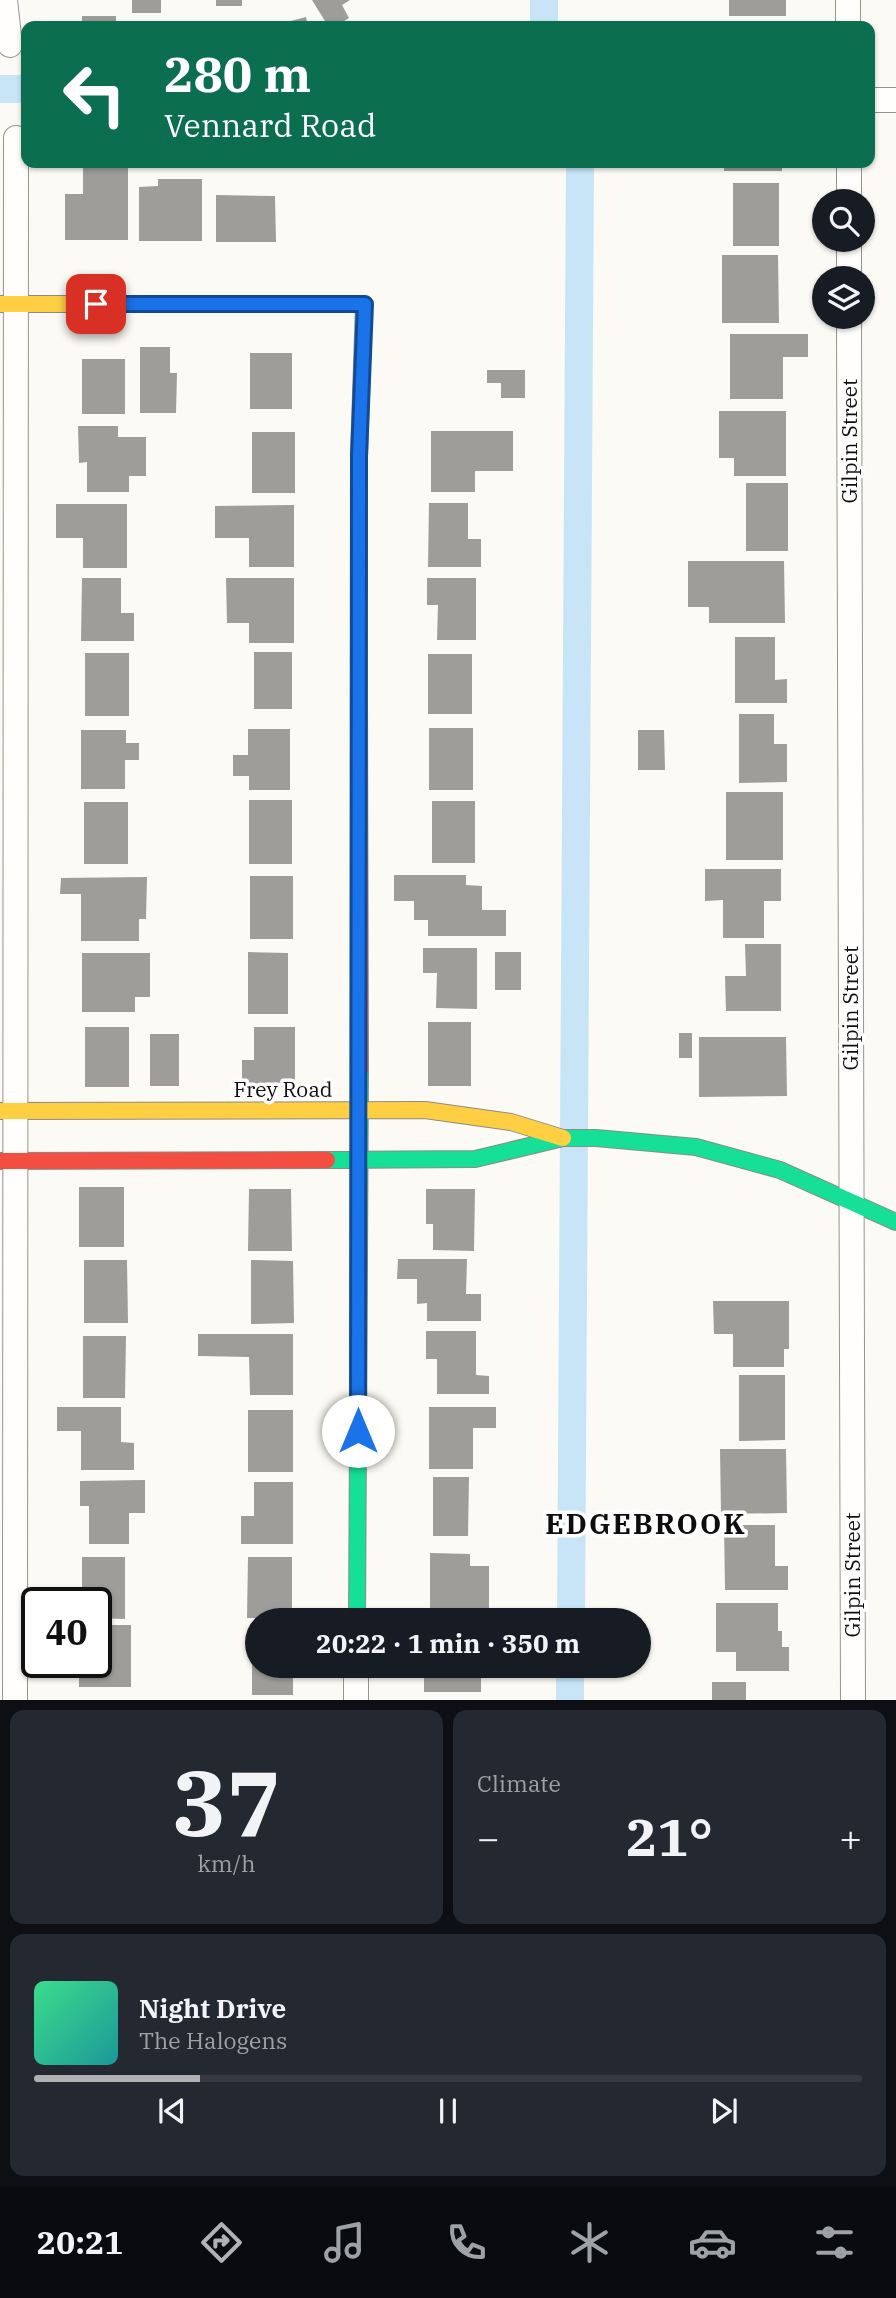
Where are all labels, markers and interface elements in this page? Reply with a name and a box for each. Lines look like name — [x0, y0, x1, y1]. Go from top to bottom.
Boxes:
text: 280 m — [164, 42, 311, 105]
icon: left — [49, 49, 140, 140]
text: Vennard Road — [164, 104, 376, 146]
map controls — [812, 189, 875, 329]
button: search — [812, 189, 875, 252]
button: layers — [812, 266, 875, 329]
pin — [66, 274, 126, 334]
icon: arrive — [77, 285, 115, 323]
street label: Gilpin Street — [835, 379, 863, 503]
street label: Gilpin Street — [836, 946, 864, 1070]
street label: Frey Road — [233, 1075, 333, 1103]
position arrow — [321, 1394, 395, 1468]
district label: EDGEBROOK — [545, 1505, 747, 1542]
street label: Gilpin Street — [838, 1513, 866, 1637]
speed limit sign: 40 — [21, 1587, 112, 1678]
text: 20:22 · 1 min · 350 m — [316, 1626, 580, 1660]
text: 37 — [172, 1743, 281, 1861]
text: Climate — [477, 1768, 561, 1798]
text: 21° — [626, 1803, 713, 1870]
text: − — [477, 1813, 500, 1862]
text: + — [839, 1813, 862, 1862]
text: km/h — [197, 1848, 256, 1878]
text: Night Drive — [139, 1991, 286, 2025]
text: The Halogens — [139, 2025, 287, 2055]
icon: previous — [153, 2092, 191, 2130]
icon: pause — [429, 2092, 467, 2130]
icon: next — [705, 2092, 743, 2130]
icon: directions — [197, 2218, 246, 2267]
icon: music — [320, 2218, 369, 2267]
icon: phone — [442, 2218, 491, 2267]
icon: climate — [565, 2218, 614, 2267]
icon: car — [688, 2218, 737, 2267]
icon: filters — [810, 2218, 859, 2267]
text: 20:21 — [37, 2221, 123, 2263]

